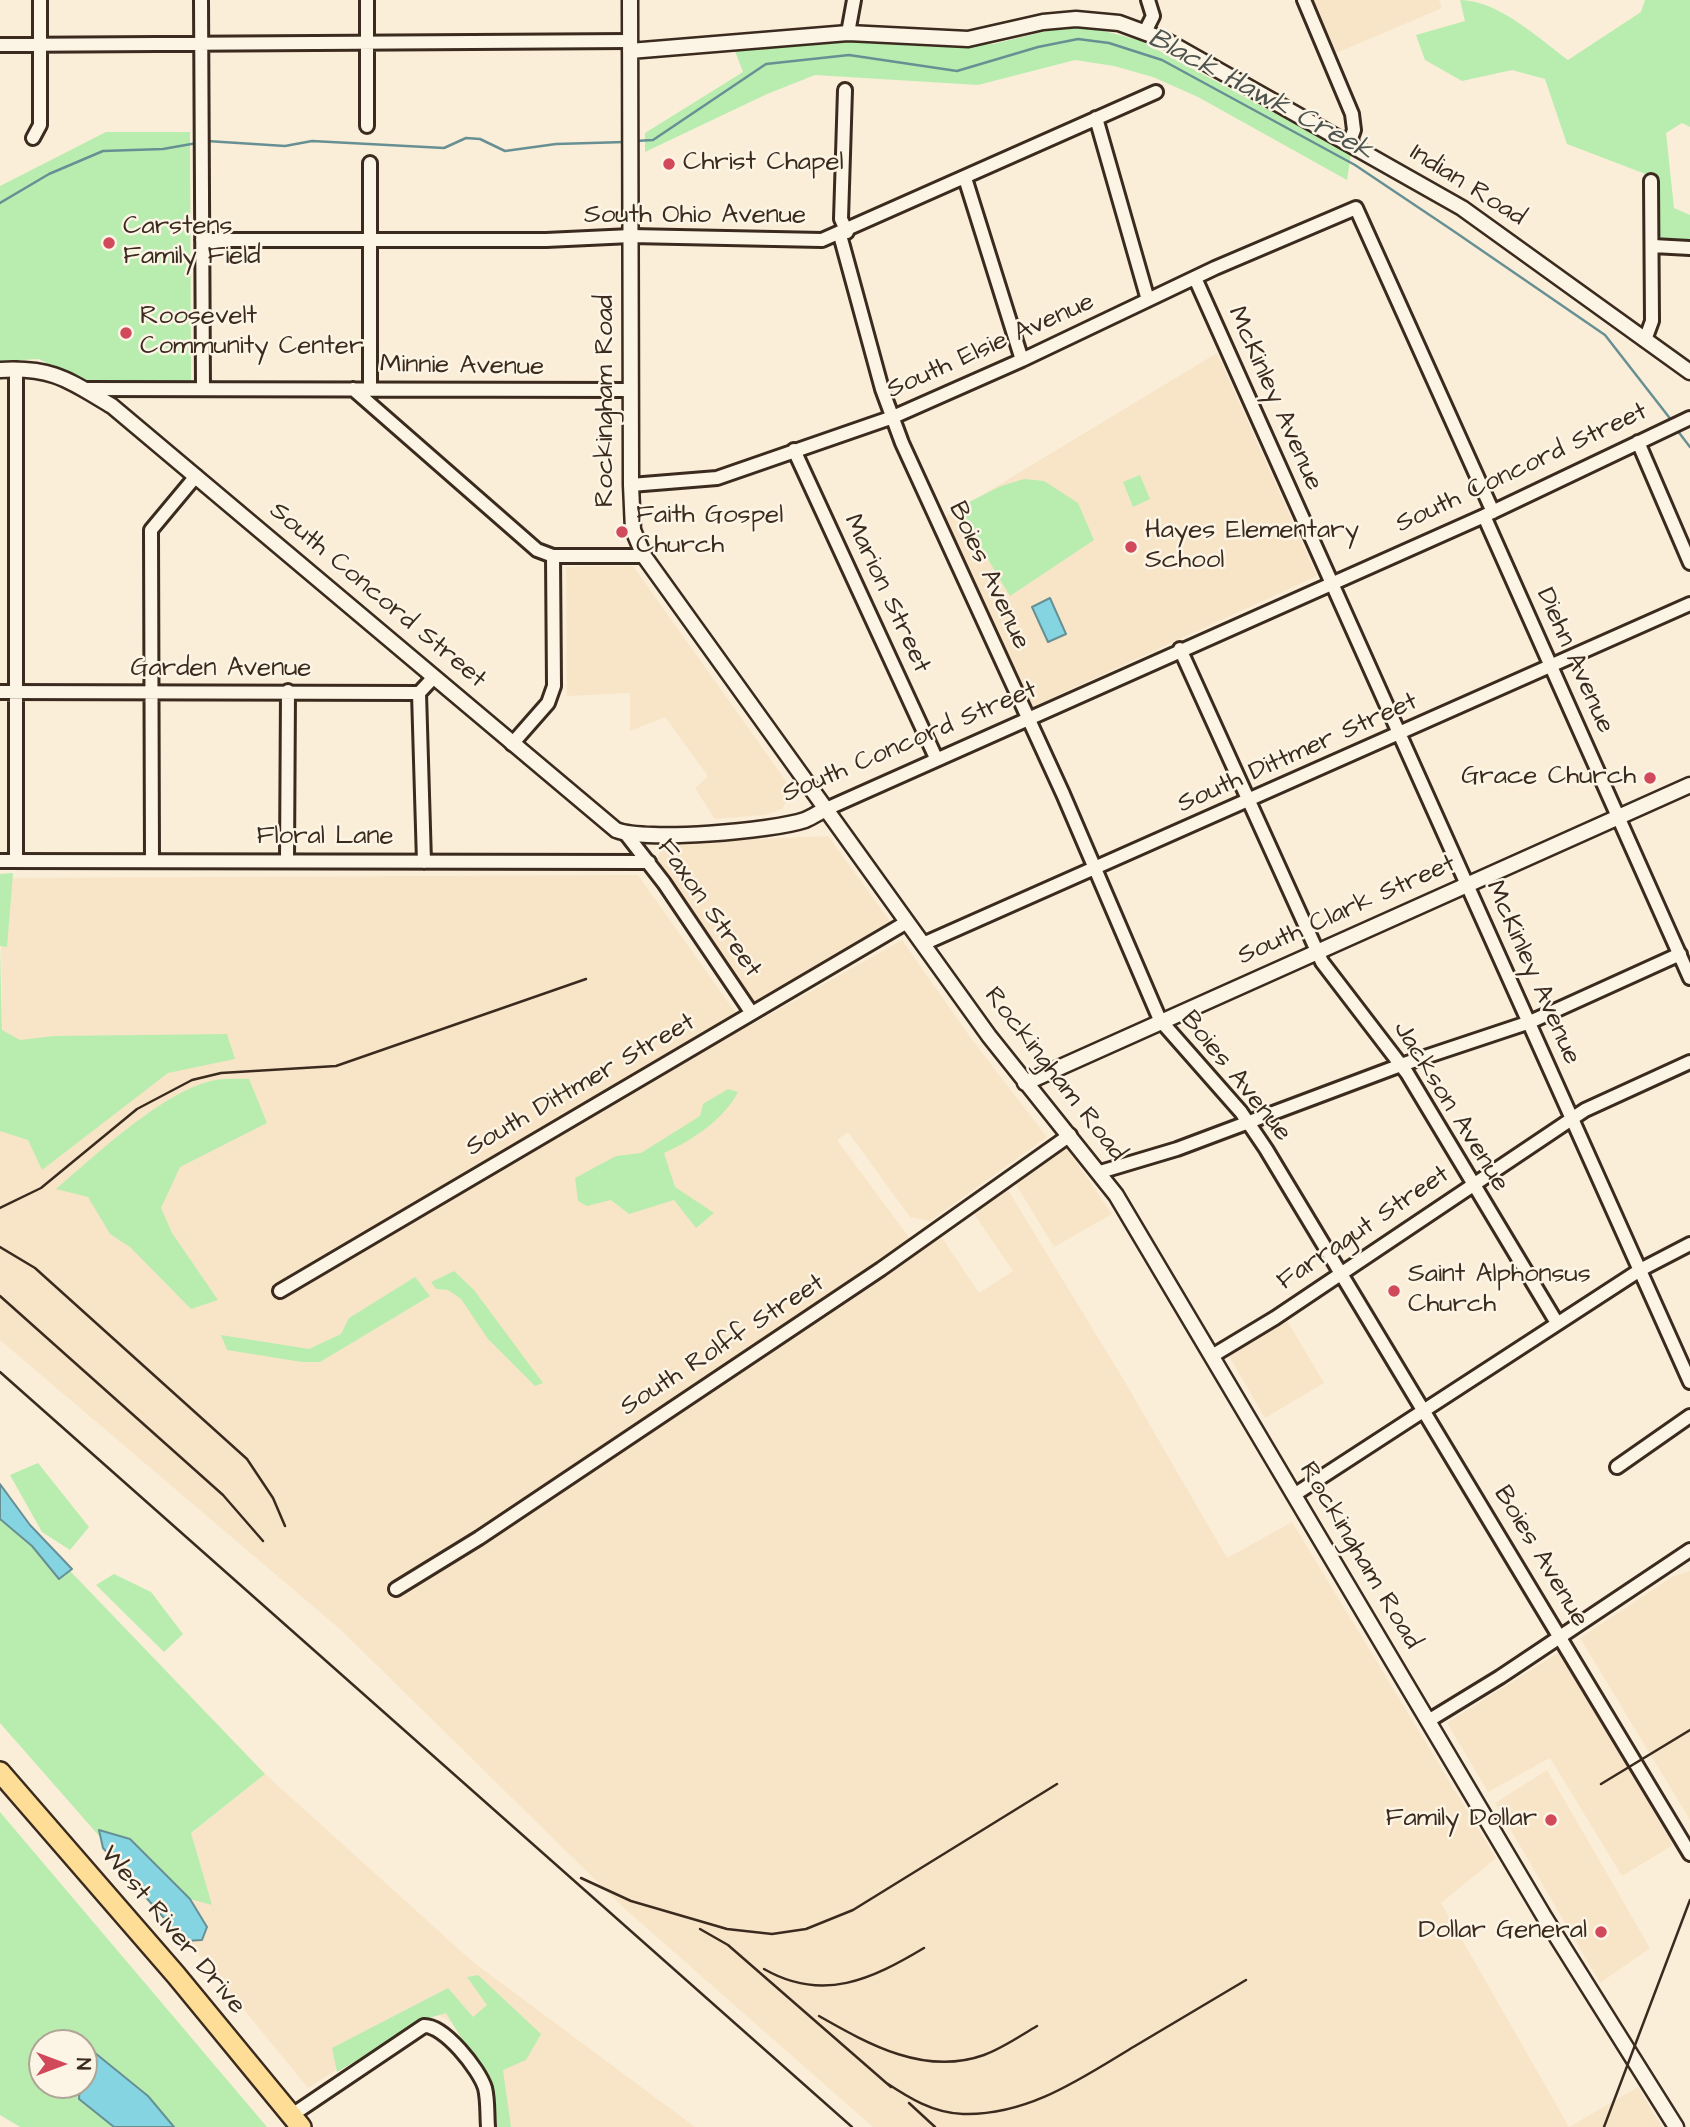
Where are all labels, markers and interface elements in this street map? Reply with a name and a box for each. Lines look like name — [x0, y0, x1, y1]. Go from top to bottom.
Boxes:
water label: Black Hawk Creek — [1142, 23, 1378, 169]
street label: Indian Road — [1403, 138, 1531, 234]
place label: Christ Chapel — [683, 148, 844, 180]
marker: Christ Chapel — [661, 156, 677, 172]
street label: South Ohio Avenue — [584, 201, 806, 233]
place label: Carstens Family Field — [123, 212, 261, 274]
marker: Carstens Family Field — [101, 235, 117, 251]
street label: South Elsie Avenue — [882, 287, 1100, 407]
street label: Rockingham Road — [591, 295, 623, 507]
place label: Roosevelt Community Center — [140, 302, 363, 364]
street label: McKinley Avenue — [1219, 302, 1329, 496]
marker: Roosevelt Community Center — [118, 325, 134, 341]
street label: Minnie Avenue — [380, 350, 544, 384]
street label: South Concord Street — [1391, 397, 1653, 541]
street label: South Concord Street — [262, 496, 492, 696]
street label: Boies Avenue — [940, 497, 1036, 655]
place label: Faith Gospel Church — [636, 501, 783, 562]
street label: Marion Street — [836, 510, 936, 678]
place label: Hayes Elementary School — [1145, 516, 1359, 578]
marker: Faith Gospel Church — [614, 524, 630, 540]
marker: Hayes Elementary School — [1123, 539, 1139, 555]
street label: Diehn Avenue — [1528, 584, 1620, 738]
street label: Garden Avenue — [131, 654, 311, 686]
street label: South Concord Street — [778, 675, 1042, 811]
street label: South Dittmer Street — [1173, 687, 1423, 821]
place label: Grace Church — [1461, 762, 1636, 794]
marker: Grace Church — [1642, 770, 1658, 786]
street label: Floral Lane — [256, 822, 394, 854]
street label: Faxon Street — [649, 834, 767, 984]
street label: South Clark Street — [1233, 849, 1461, 973]
street label: McKinley Avenue — [1477, 876, 1587, 1070]
street label: Rockingham Road — [976, 982, 1132, 1168]
street label: Boies Avenue — [1173, 1005, 1297, 1149]
street label: South Dittmer Street — [461, 1008, 701, 1164]
street label: Jackson Avenue — [1385, 1016, 1515, 1198]
street label: Farragut Street — [1272, 1160, 1456, 1298]
place label: Saint Alphonsus Church — [1408, 1260, 1591, 1322]
street label: South Rolff Street — [615, 1268, 831, 1424]
marker: Saint Alphonsus Church — [1386, 1283, 1402, 1299]
street label: Rockingham Road — [1291, 1457, 1427, 1655]
street label: Boies Avenue — [1486, 1481, 1594, 1633]
place label: Family Dollar — [1386, 1804, 1537, 1836]
marker: Family Dollar — [1543, 1812, 1559, 1828]
street label: West River Drive — [93, 1841, 251, 2021]
place label: Dollar General — [1419, 1916, 1587, 1948]
marker: Dollar General — [1593, 1924, 1609, 1940]
north arrow — [28, 2029, 98, 2099]
text: N — [69, 2058, 96, 2070]

